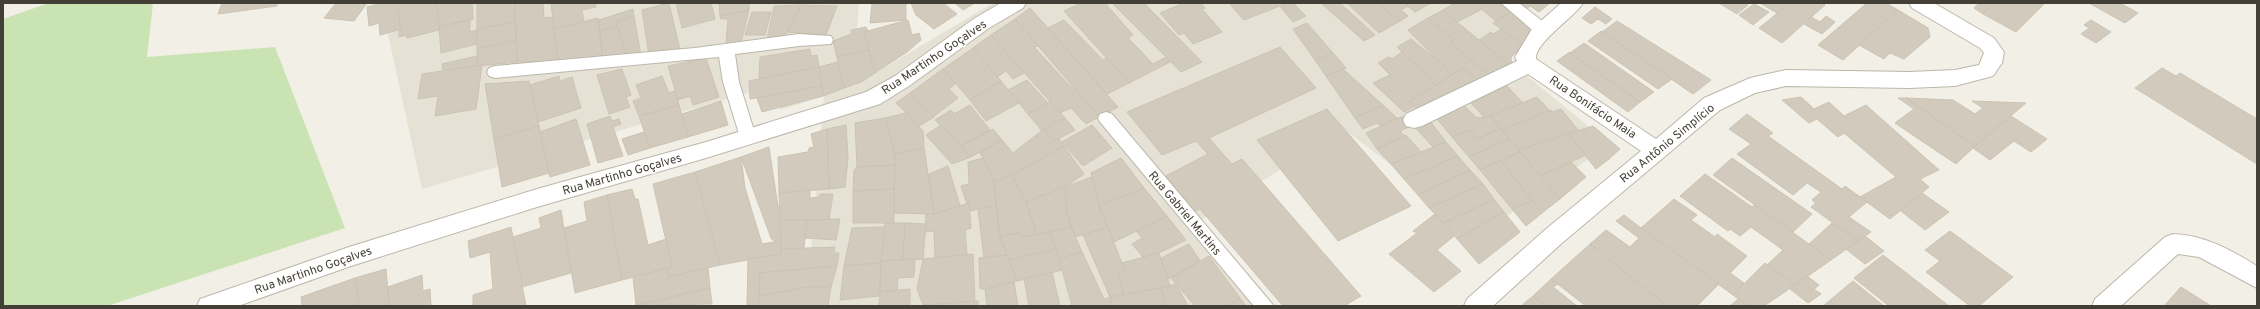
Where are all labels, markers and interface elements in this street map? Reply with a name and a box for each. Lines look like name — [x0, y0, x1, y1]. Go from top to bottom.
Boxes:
street label: Rua Martinho Goçalves — [879, 17, 990, 99]
street label: Rua Bonifácio Maia — [1546, 73, 1639, 143]
street label: Rua Antônio Simplício — [1617, 100, 1719, 187]
street label: Rua Martinho Goçalves — [561, 150, 684, 200]
street label: Rua Gabriel Martins — [1144, 168, 1224, 259]
street label: Rua Martinho Goçalves — [252, 243, 374, 299]

